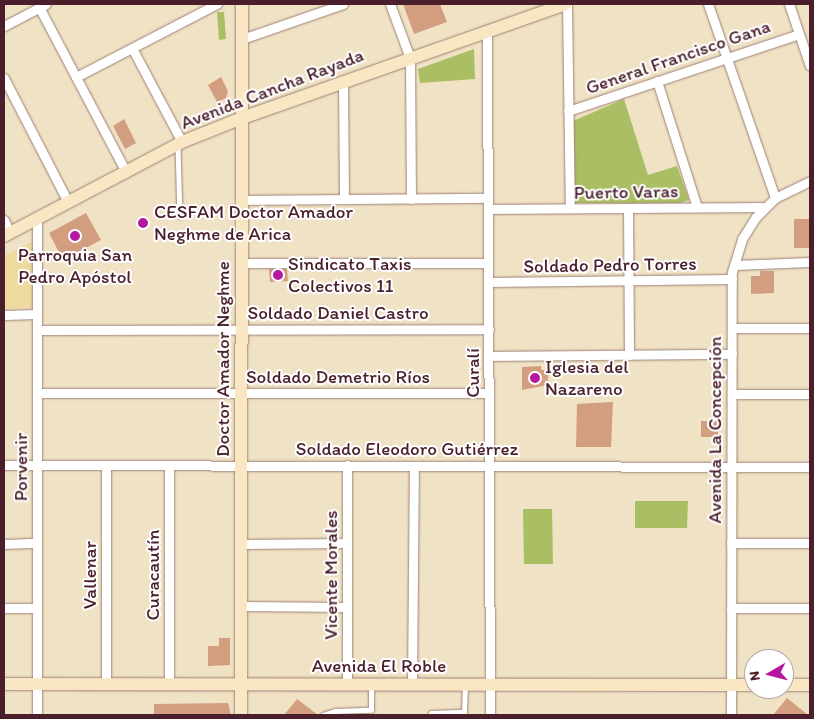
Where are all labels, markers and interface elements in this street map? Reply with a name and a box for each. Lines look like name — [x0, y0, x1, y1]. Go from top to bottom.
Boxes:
street label: General Francisco Gana — [583, 15, 773, 99]
street label: Avenida Cancha Rayada — [177, 44, 367, 134]
street label: Puerto Varas — [574, 180, 678, 204]
place label: CESFAM Doctor Amador Neghme de Arica — [154, 201, 354, 245]
marker: CESFAM Doctor Amador Neghme de Arica — [136, 216, 150, 230]
marker: Parroquia San Pedro Apóstol — [69, 230, 81, 242]
place label: Parroquia San Pedro Apóstol — [18, 244, 132, 288]
street label: Soldado Pedro Torres — [524, 252, 696, 278]
place label: Sindicato Taxis Colectivos 11 — [288, 253, 411, 297]
street label: Doctor Amador Neghme — [212, 261, 234, 457]
marker: Sindicato Taxis Colectivos 11 — [272, 269, 284, 281]
street label: Soldado Daniel Castro — [247, 302, 429, 324]
street label: Avenida La Concepción — [704, 337, 726, 523]
street label: Curalí — [462, 348, 484, 398]
place label: Iglesia del Nazareno — [545, 356, 629, 400]
street label: Soldado Demetrio Ríos — [246, 366, 430, 388]
marker: Iglesia del Nazareno — [529, 372, 541, 384]
street label: Porvenir — [10, 433, 32, 501]
street label: Soldado Eleodoro Gutiérrez — [296, 438, 518, 460]
street label: Vicente Morales — [320, 510, 342, 640]
street label: Curacautín — [142, 529, 164, 621]
street label: Vallenar — [79, 541, 101, 609]
north arrow — [744, 649, 794, 699]
street label: Avenida El Roble — [312, 655, 446, 677]
text: N — [746, 670, 764, 682]

